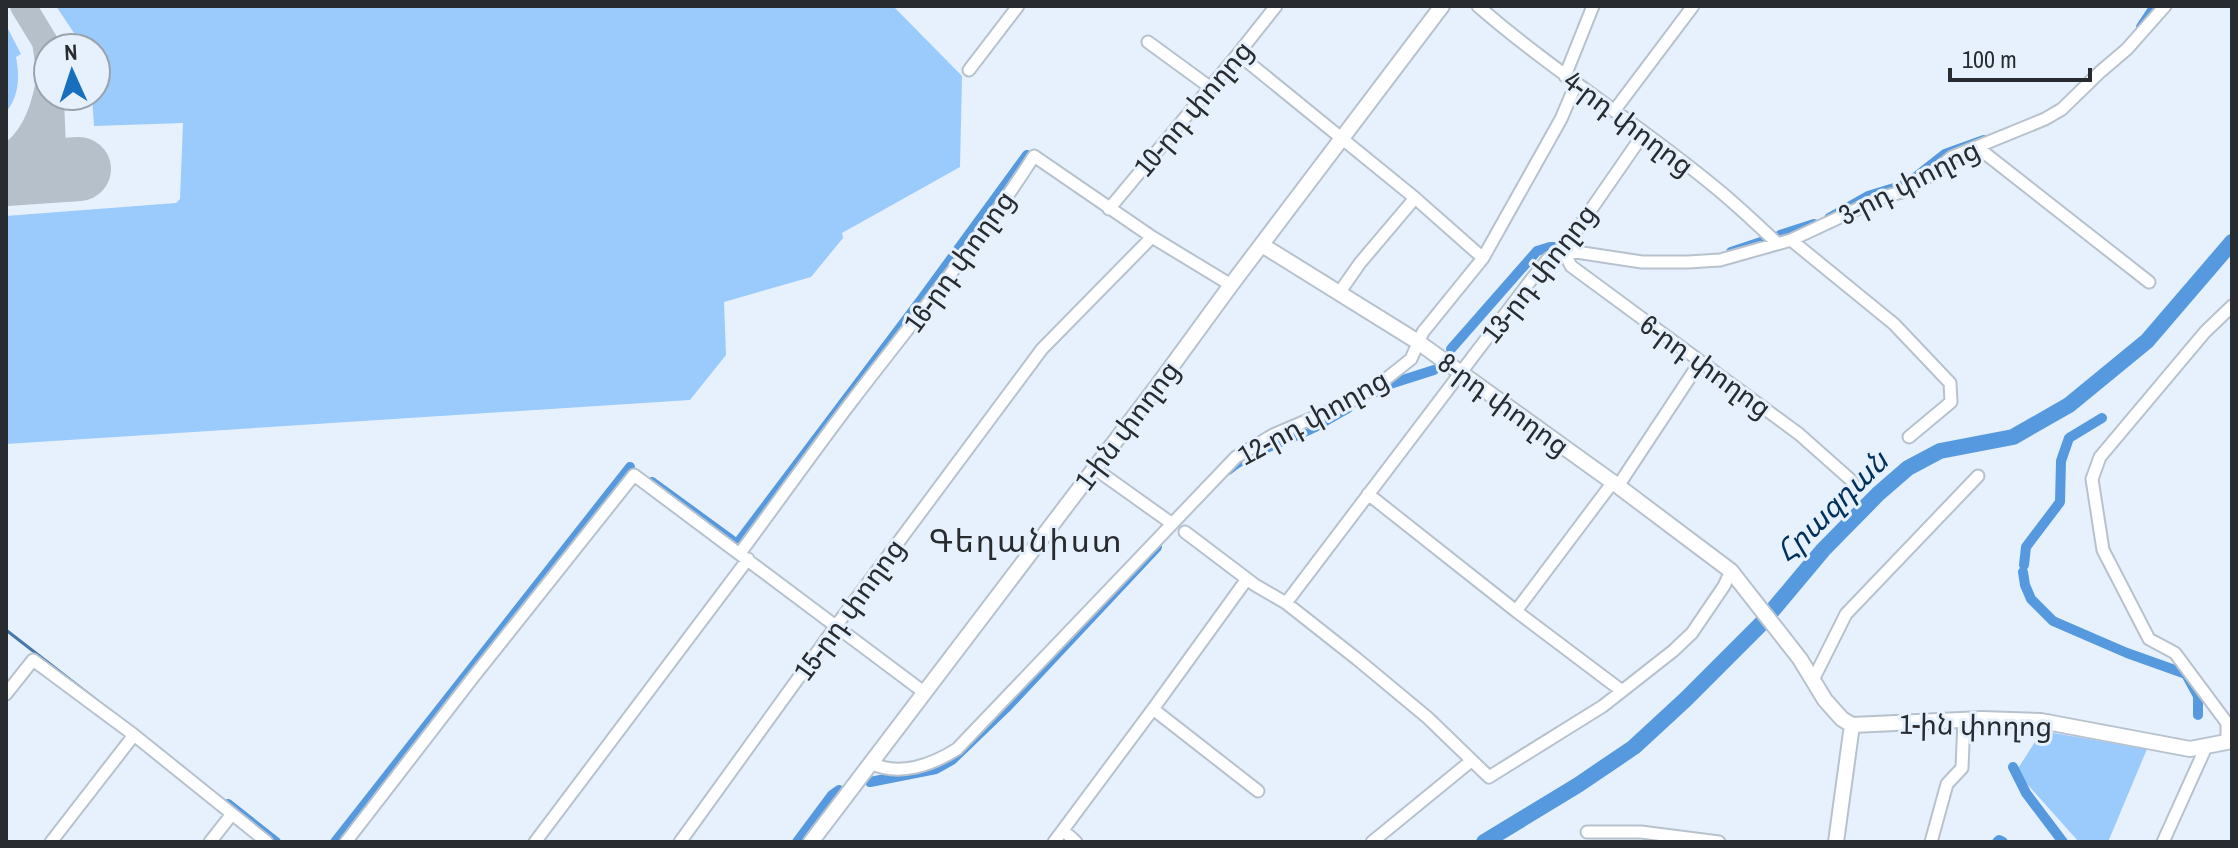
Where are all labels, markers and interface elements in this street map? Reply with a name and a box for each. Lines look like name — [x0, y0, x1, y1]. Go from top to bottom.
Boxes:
north arrow — [32, 32, 112, 112]
street label: 10-րդ փողոց — [1125, 32, 1261, 184]
scale bar — [1950, 32, 2090, 82]
text: N — [64, 37, 78, 67]
text: 100 m — [1962, 43, 2017, 75]
street label: 4-րդ փողոց — [1556, 62, 1702, 184]
street label: 3-րդ փողոց — [1832, 130, 1986, 234]
street label: 16-րդ փողոց — [895, 182, 1023, 340]
street label: 13-րդ փողոց — [1473, 196, 1605, 350]
street label: 6-րդ փողոց — [1633, 305, 1779, 427]
street label: 8-րդ փողոց — [1431, 343, 1577, 465]
street label: 1-ին փողոց — [1066, 353, 1188, 497]
street label: 12-րդ փողոց — [1231, 360, 1395, 474]
water label: Հրազդան — [1766, 440, 1898, 571]
district label: Գեղանիստ — [928, 519, 1124, 562]
street label: 15-րդ փողոց — [785, 530, 913, 688]
street label: 1-ին փողոց — [1899, 705, 2053, 745]

